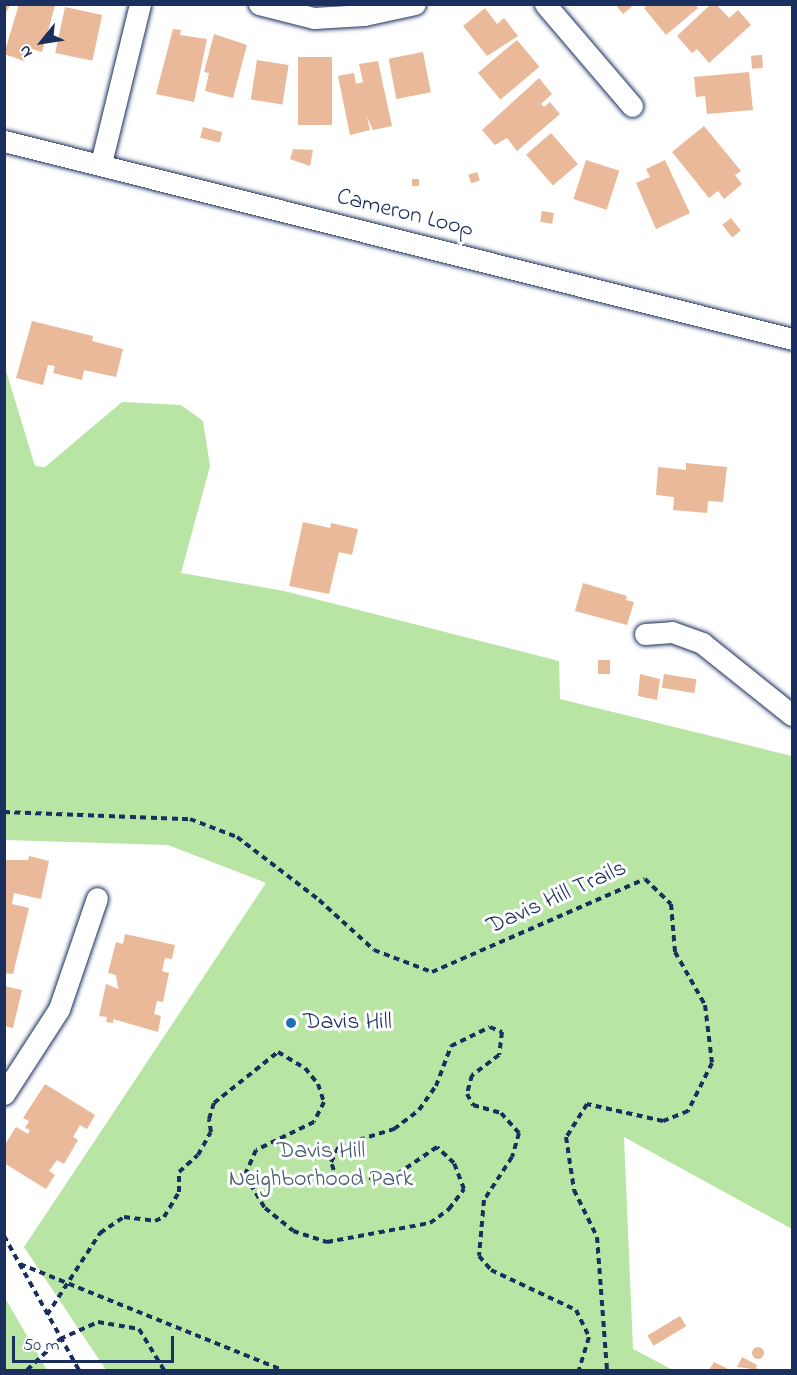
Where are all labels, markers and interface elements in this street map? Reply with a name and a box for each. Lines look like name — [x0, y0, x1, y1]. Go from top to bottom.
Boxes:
north arrow — [12, 12, 72, 72]
text: N — [13, 40, 40, 62]
street label: Cameron Loop — [334, 183, 476, 245]
street label: Davis Hill Trails — [483, 854, 631, 942]
place label: Davis Hill — [303, 1009, 392, 1037]
marker: Davis Hill — [284, 1016, 298, 1030]
park label: Davis Hill Neighborhood Park — [229, 1138, 413, 1194]
scale bar — [15, 1324, 177, 1362]
text: 50 m — [23, 1333, 60, 1359]

